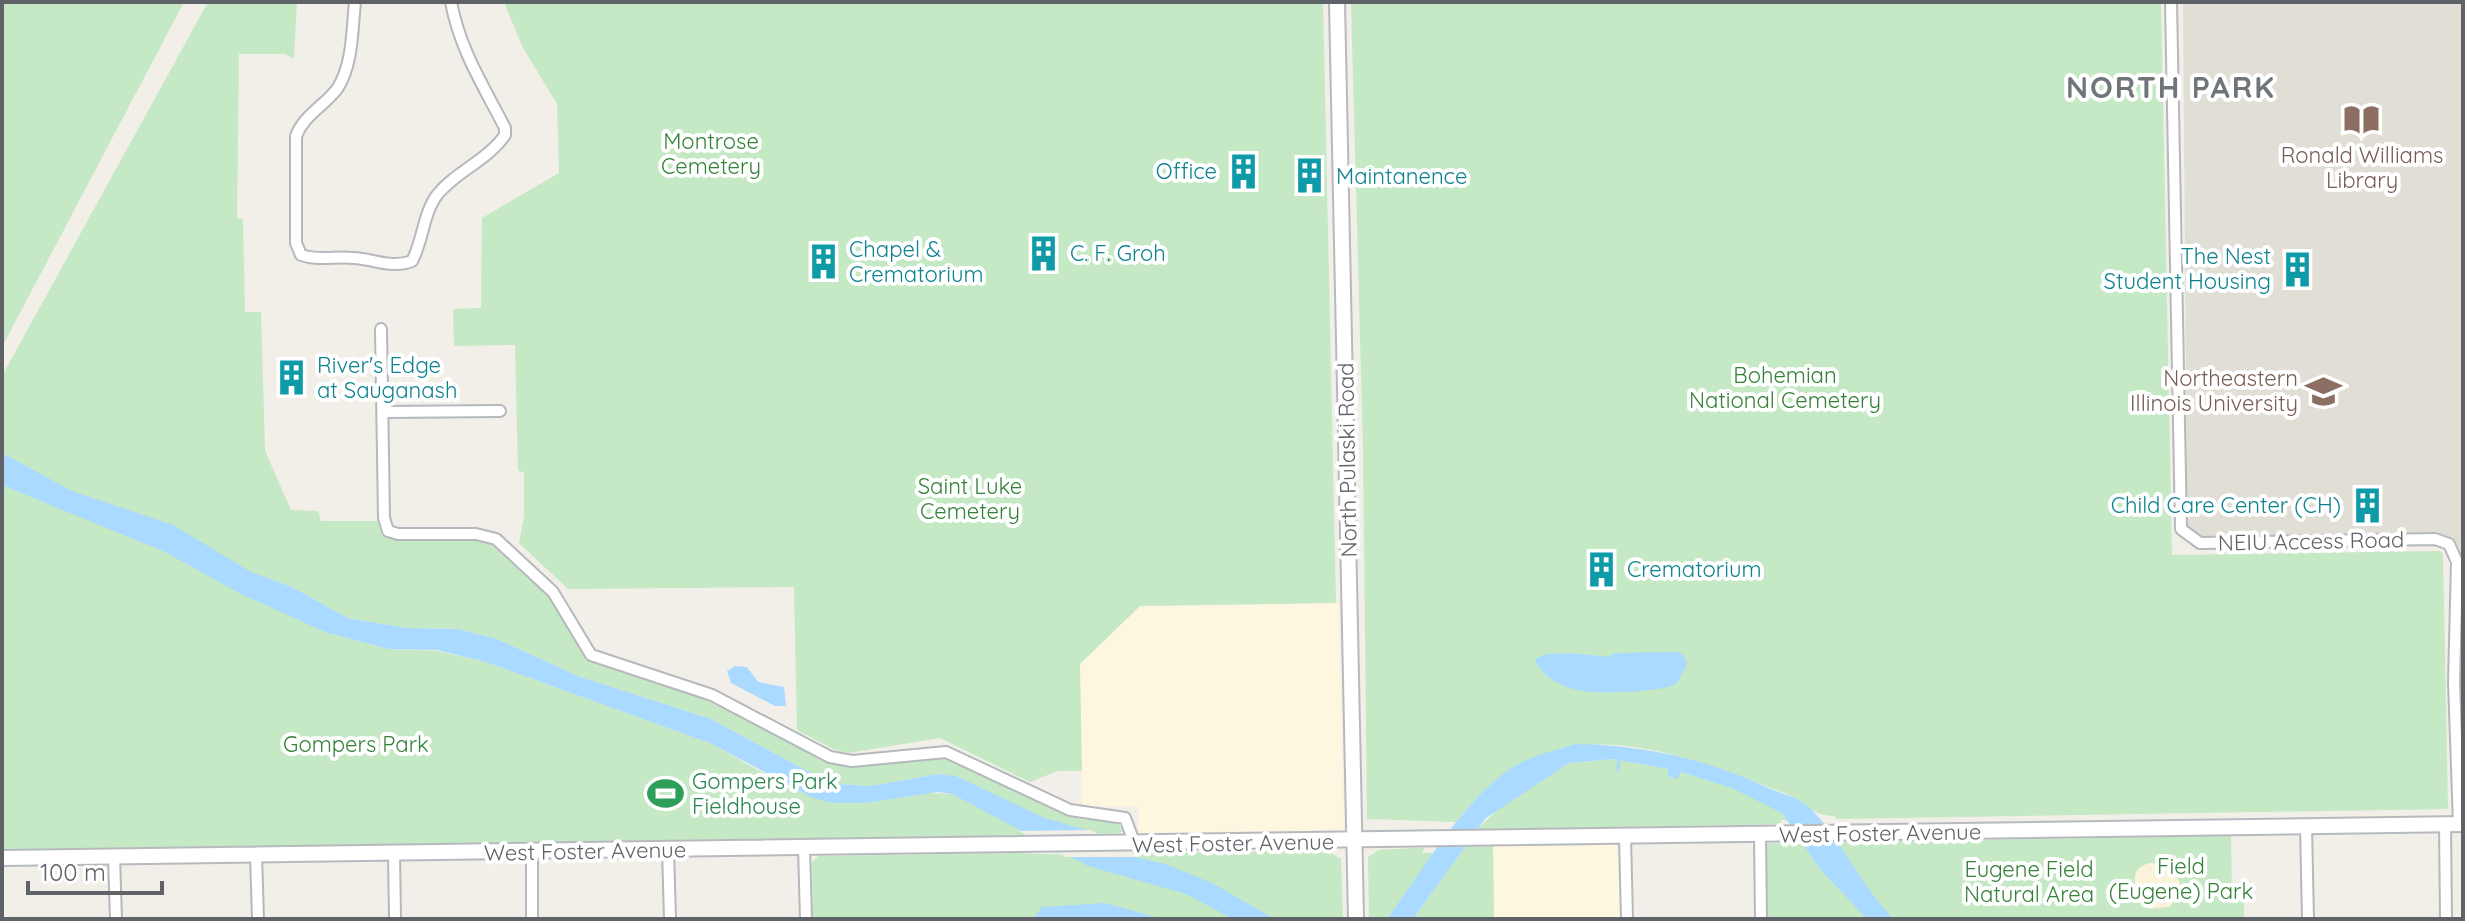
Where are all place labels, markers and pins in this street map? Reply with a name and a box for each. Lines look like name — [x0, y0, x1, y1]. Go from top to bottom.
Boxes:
library icon: Ronald Williams Library — [2343, 100, 2381, 138]
place label: Ronald Williams Library — [2281, 141, 2443, 194]
building icon: Office — [1224, 152, 1262, 190]
place label: Office — [1156, 157, 1217, 185]
building icon: Maintanence — [1291, 157, 1329, 195]
place label: Maintanence — [1336, 162, 1467, 190]
building icon: C. F. Groh — [1025, 234, 1063, 272]
place label: Chapel & Crematorium — [849, 235, 984, 288]
place label: C. F. Groh — [1070, 239, 1166, 267]
place label: The Nest Student Housing — [2104, 242, 2271, 295]
building icon: Chapel & Crematorium — [804, 243, 842, 281]
building icon: The Nest Student Housing — [2278, 250, 2316, 288]
place label: River's Edge at Sauganash — [317, 351, 457, 404]
building icon: River's Edge at Sauganash — [272, 359, 310, 397]
place label: Northeastern Illinois University — [2130, 364, 2298, 417]
school or university icon: Northeastern Illinois University — [2305, 372, 2343, 410]
building icon: Child Care Center (CH) — [2348, 486, 2386, 524]
place label: Child Care Center (CH) — [2111, 491, 2341, 519]
building icon: Crematorium — [1582, 550, 1620, 588]
place label: Crematorium — [1627, 555, 1762, 583]
place label: Gompers Park Fieldhouse — [692, 767, 838, 820]
sports icon: Gompers Park Fieldhouse — [647, 775, 685, 813]

